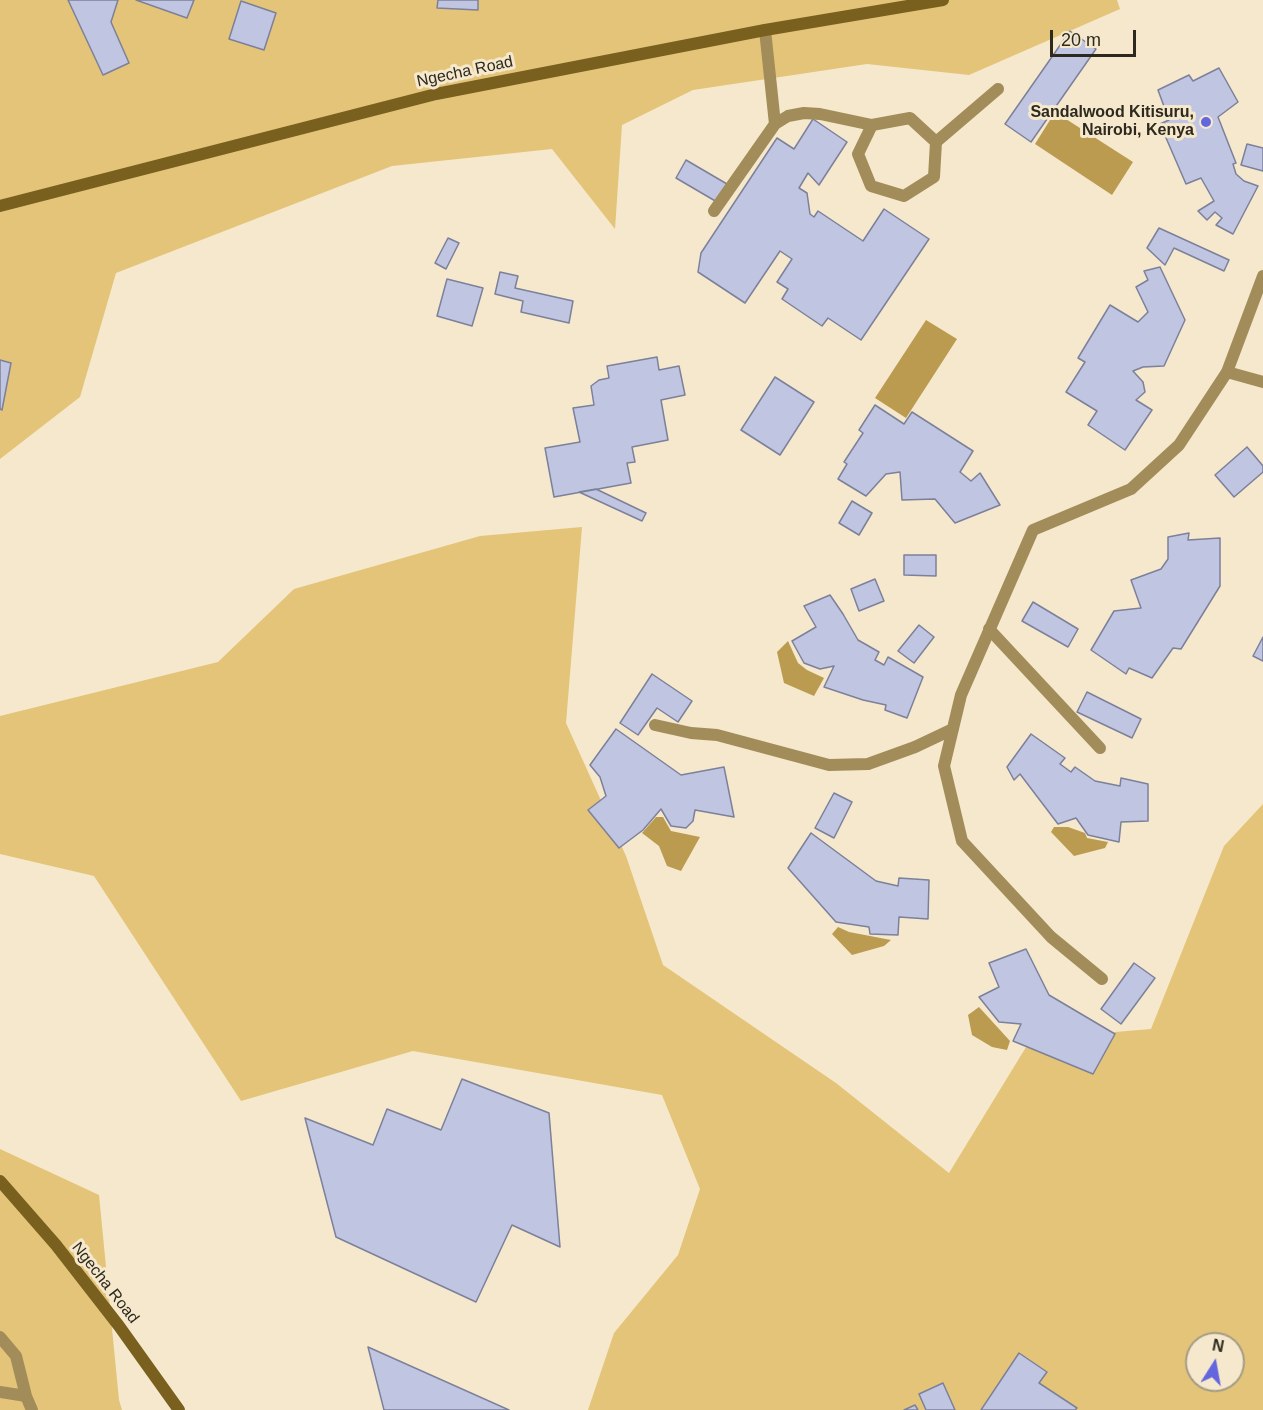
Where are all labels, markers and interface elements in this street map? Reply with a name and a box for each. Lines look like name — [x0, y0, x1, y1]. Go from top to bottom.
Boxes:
scale bar — [1053, 18, 1138, 56]
text: 20 m — [1061, 30, 1101, 50]
street label: Ngecha Road — [415, 52, 515, 92]
place label: Sandalwood Kitisuru, Nairobi, Kenya — [1030, 103, 1194, 141]
marker: Sandalwood Kitisuru, Nairobi, Kenya — [1199, 115, 1213, 129]
street label: Ngecha Road — [67, 1239, 143, 1327]
north arrow — [1185, 1332, 1245, 1392]
text: N — [1211, 1336, 1225, 1355]

